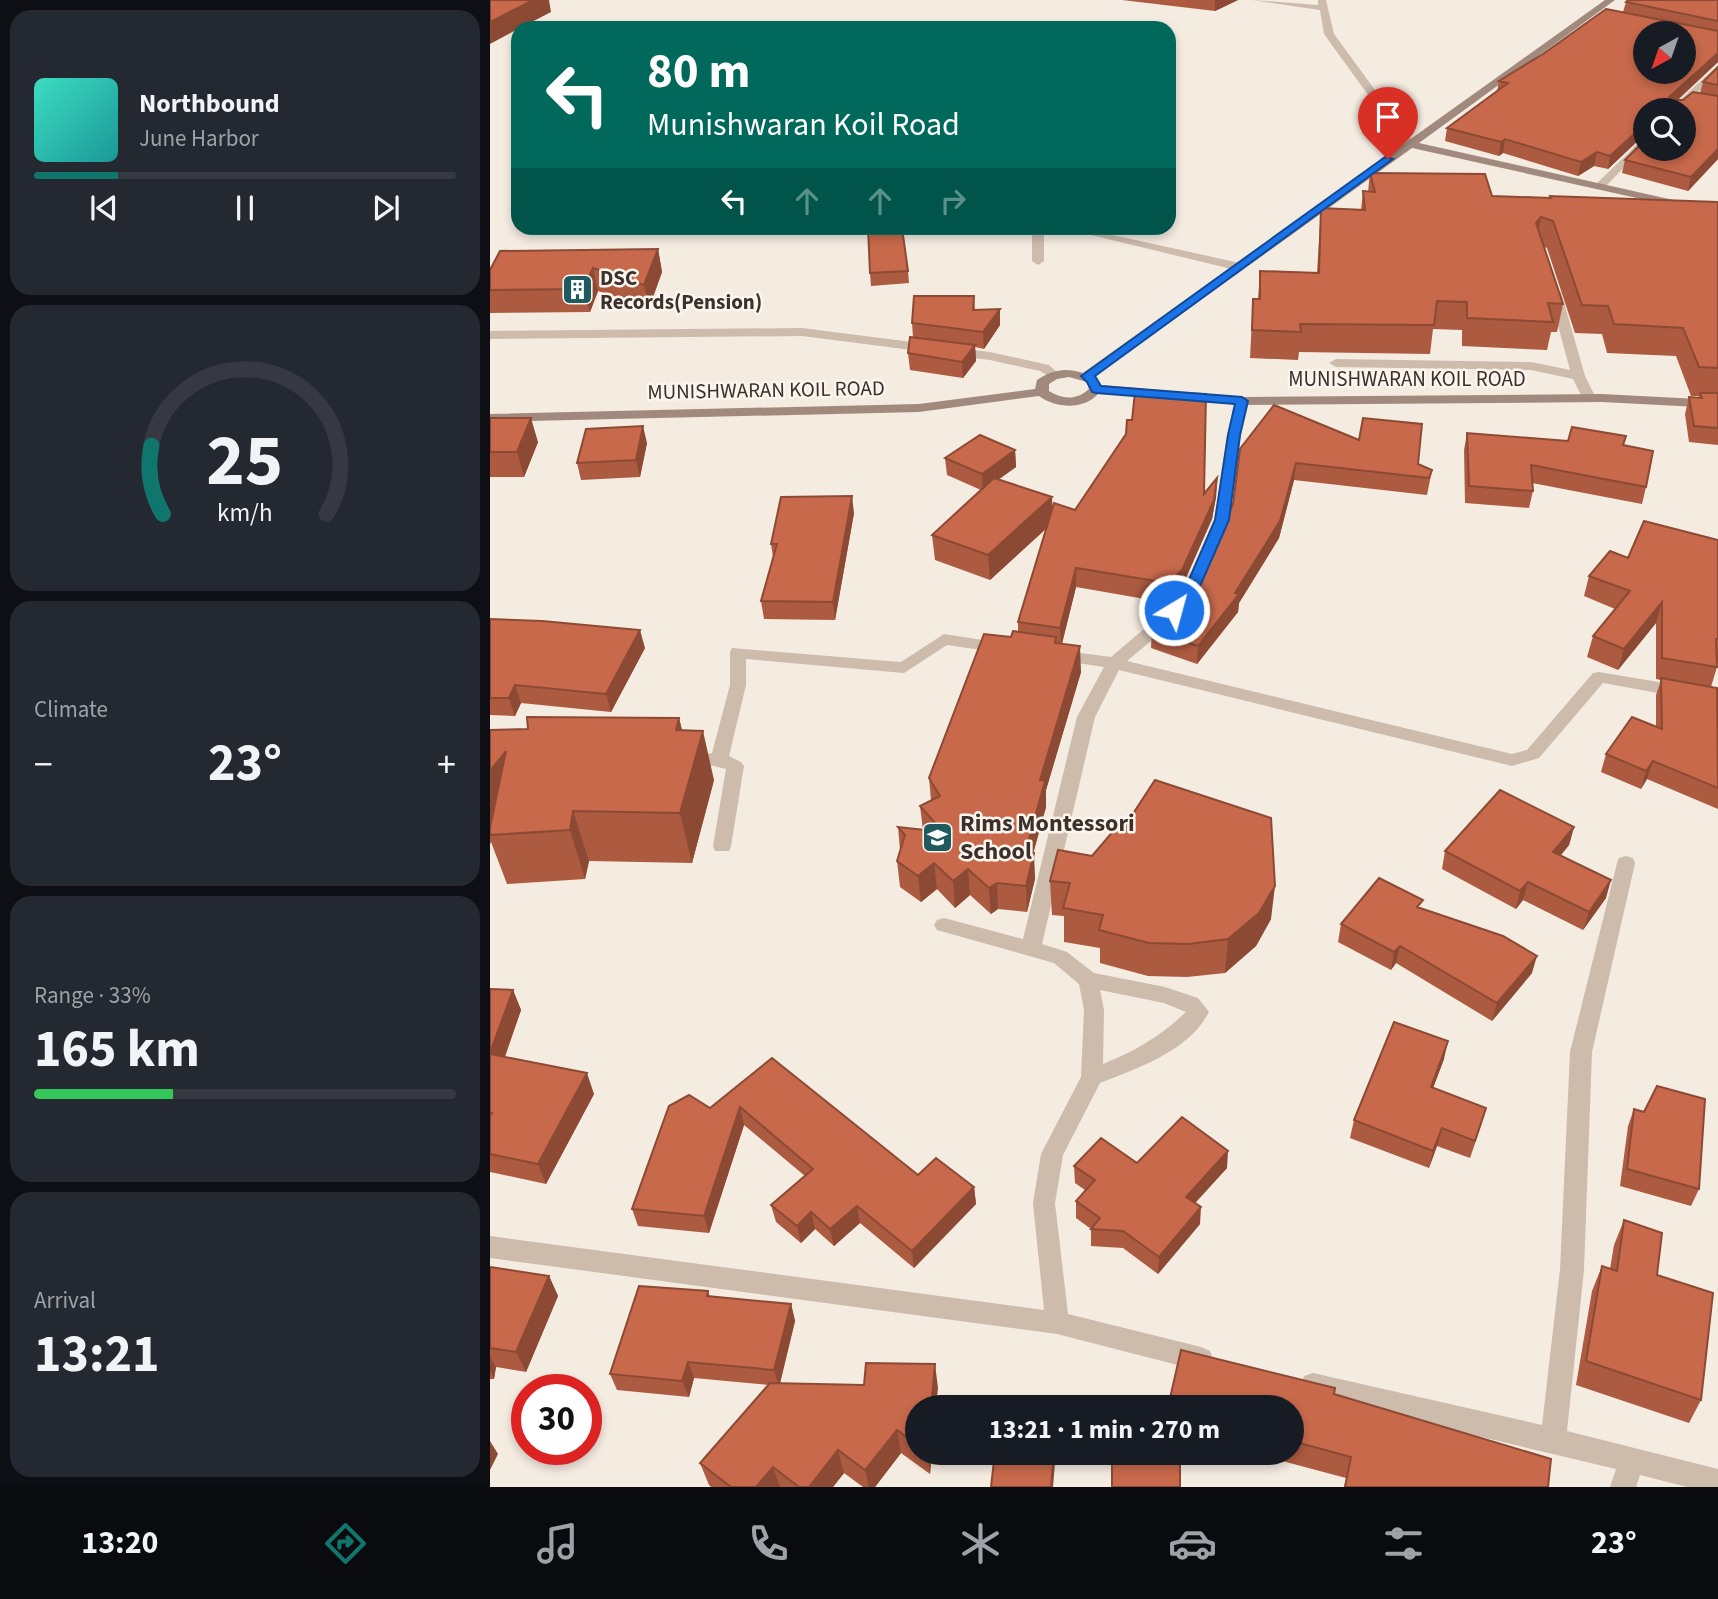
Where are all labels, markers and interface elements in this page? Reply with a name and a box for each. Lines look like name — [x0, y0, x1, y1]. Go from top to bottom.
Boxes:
north arrow — [1633, 21, 1696, 84]
map controls — [1633, 21, 1696, 161]
text: 80 m — [647, 37, 751, 107]
icon: left — [532, 49, 623, 140]
text: Northbound — [139, 85, 280, 122]
pin — [1358, 87, 1418, 159]
icon: arrive — [1369, 98, 1407, 136]
button: search — [1633, 98, 1696, 161]
text: Munishwaran Koil Road — [647, 102, 960, 148]
text: June Harbor — [139, 122, 259, 155]
icon: left — [715, 182, 753, 220]
icon: ahead — [788, 182, 826, 220]
icon: ahead — [861, 182, 899, 220]
icon: right — [934, 182, 972, 220]
icon: previous — [85, 189, 123, 227]
icon: pause — [226, 189, 264, 227]
icon: next — [367, 189, 405, 227]
place label: DSC Records(Pension) — [600, 263, 762, 317]
building icon: DSC Records(Pension) — [560, 273, 594, 307]
street label: MUNISHWARAN KOIL ROAD — [1288, 364, 1526, 394]
street label: MUNISHWARAN KOIL ROAD — [647, 373, 885, 407]
text: 25 — [207, 410, 283, 514]
text: km/h — [217, 495, 273, 531]
position arrow — [1137, 573, 1211, 647]
text: Climate — [34, 693, 108, 726]
text: 23° — [208, 727, 282, 801]
text: − — [34, 738, 53, 792]
text: + — [437, 738, 456, 792]
place label: Rims Montessori School — [960, 806, 1135, 869]
school or university icon: Rims Montessori School — [920, 820, 954, 854]
text: Range · 33% — [34, 979, 151, 1012]
text: 165 km — [34, 1013, 200, 1087]
text: Arrival — [34, 1284, 96, 1317]
text: 13:21 — [34, 1318, 159, 1392]
speed limit sign: 30 — [511, 1374, 602, 1465]
text: 13:21 · 1 min · 270 m — [989, 1411, 1220, 1448]
icon: directions — [321, 1519, 370, 1568]
icon: music — [533, 1519, 582, 1568]
icon: phone — [744, 1519, 793, 1568]
icon: climate — [956, 1519, 1005, 1568]
icon: car — [1168, 1519, 1217, 1568]
icon: filters — [1379, 1519, 1428, 1568]
text: 13:20 — [81, 1520, 159, 1566]
text: 23° — [1591, 1520, 1637, 1566]

